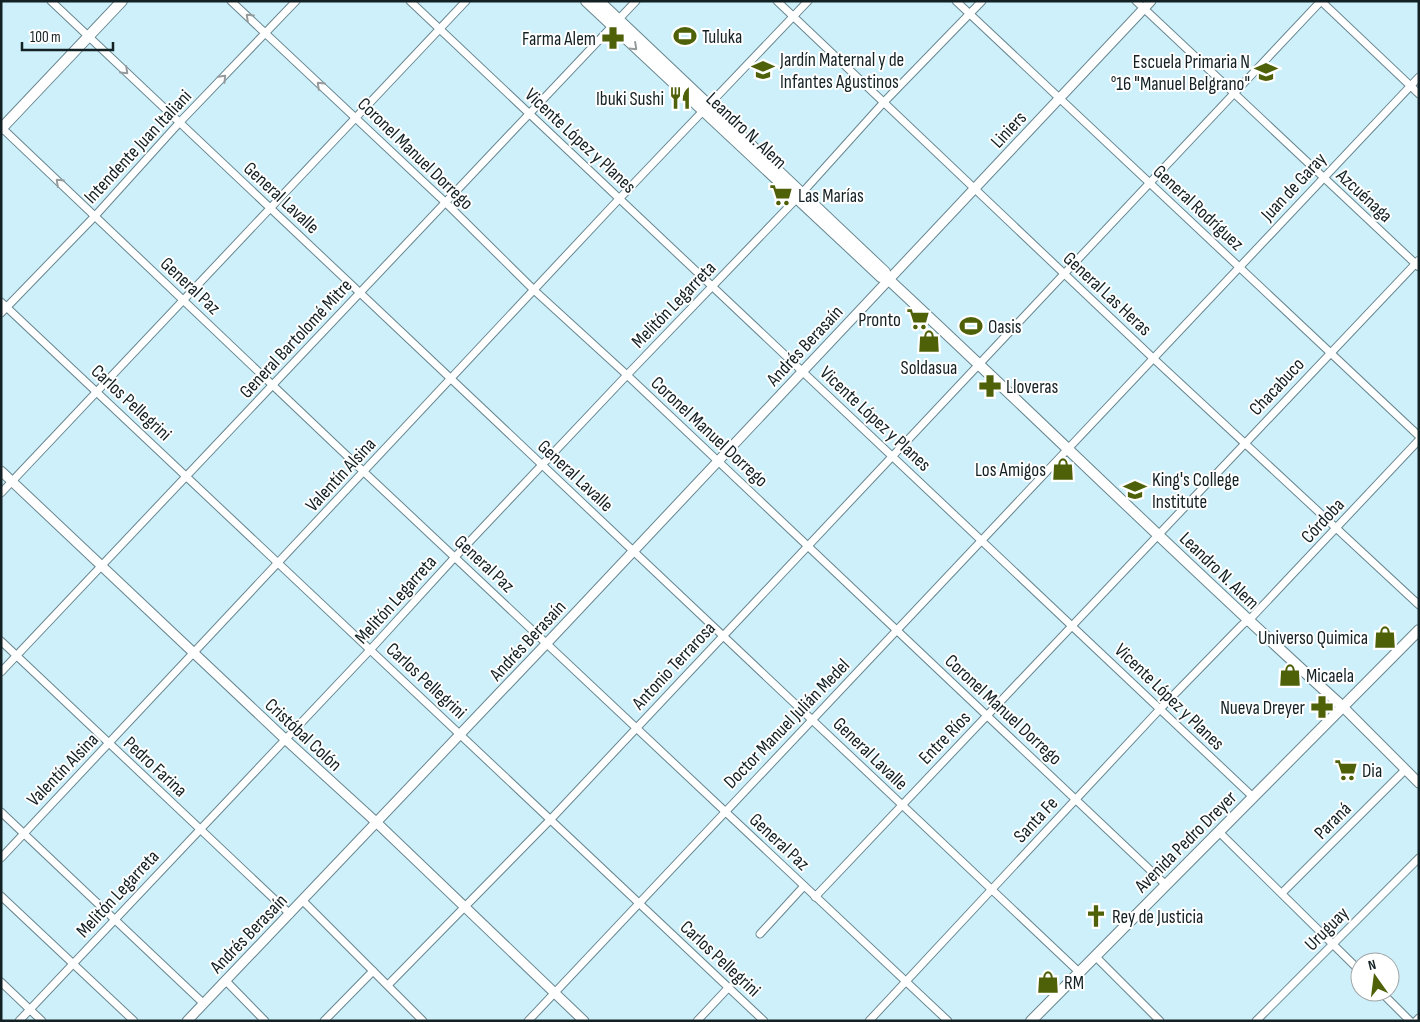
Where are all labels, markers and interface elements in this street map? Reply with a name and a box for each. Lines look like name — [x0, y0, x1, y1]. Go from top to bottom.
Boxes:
one-way arrow — [245, 14, 254, 23]
scale bar — [22, 20, 114, 52]
sports icon: Tuluka — [672, 23, 698, 49]
pharmacy icon: Farma Alem — [600, 25, 626, 51]
place label: Tuluka — [702, 26, 742, 49]
text: 100 m — [30, 28, 61, 47]
place label: Farma Alem — [522, 28, 596, 51]
one-way arrow — [628, 41, 637, 50]
place label: Jardín Maternal y de Infantes Agustinos — [779, 49, 904, 94]
place label: Escuela Primaria N °16 "Manuel Belgrano" — [1111, 51, 1250, 96]
school or university icon: Jardín Maternal y de Infantes Agustinos — [750, 57, 776, 83]
school or university icon: Escuela Primaria N °16 "Manuel Belgrano" — [1253, 59, 1279, 85]
one-way arrow — [119, 65, 128, 74]
one-way arrow — [217, 74, 226, 83]
one-way arrow — [317, 82, 326, 91]
street label: Vicente López y Planes — [520, 84, 640, 199]
street label: Intendente Juan Italiani — [79, 85, 197, 209]
restaurant icon: Ibuki Sushi — [667, 85, 693, 111]
place label: Ibuki Sushi — [596, 88, 664, 111]
street label: Leandro N. Alem — [701, 88, 791, 174]
street label: Coronel Manuel Dorrego — [352, 93, 478, 215]
street label: Liniers — [986, 107, 1032, 153]
street label: Juan de Garay — [1256, 148, 1332, 227]
street label: General Lavalle — [238, 157, 324, 239]
street label: General Rodríguez — [1148, 160, 1248, 256]
street label: Azcuénaga — [1330, 164, 1397, 228]
one-way arrow — [56, 179, 65, 188]
supermarket icon: Las Marías — [768, 182, 794, 208]
place label: Las Marías — [798, 185, 864, 208]
street label: General Las Heras — [1058, 247, 1156, 341]
street label: General Paz — [155, 253, 225, 320]
street label: Melitón Legarreta — [627, 257, 721, 353]
street label: General Bartolomé Mitre — [235, 275, 357, 403]
street label: Andrés Berasaín — [761, 301, 848, 392]
supermarket icon: Pronto — [905, 306, 931, 332]
place label: Pronto — [858, 309, 901, 332]
sports icon: Oasis — [958, 313, 984, 339]
place label: Oasis — [988, 316, 1022, 339]
shop icon: Soldasua — [916, 328, 942, 354]
street label: Chacabuco — [1245, 353, 1310, 421]
place label: Soldasua — [901, 357, 957, 380]
street label: Carlos Pellegrini — [86, 360, 176, 446]
street label: Vicente López y Planes — [815, 362, 935, 477]
street label: Coronel Manuel Dorrego — [646, 372, 772, 492]
pharmacy icon: Lloveras — [977, 373, 1003, 399]
place label: Lloveras — [1006, 376, 1059, 399]
street label: Valentín Alsina — [301, 433, 381, 517]
street label: General Lavalle — [532, 435, 618, 517]
shop icon: Los Amigos — [1050, 456, 1076, 482]
place label: Los Amigos — [975, 459, 1046, 482]
place label: King's College Institute — [1152, 469, 1240, 514]
school or university icon: King's College Institute — [1122, 477, 1148, 503]
street label: Córdoba — [1297, 494, 1350, 548]
street label: Leandro N. Alem — [1174, 527, 1264, 615]
street label: General Paz — [449, 531, 519, 598]
street label: Melitón Legarreta — [350, 551, 442, 649]
street label: Andrés Berasaín — [484, 596, 571, 687]
street label: Antonio Terrarosa — [627, 617, 721, 716]
shop icon: Universo Quimica — [1372, 624, 1398, 650]
place label: Universo Quimica — [1258, 627, 1368, 650]
street label: Carlos Pellegrini — [381, 638, 471, 724]
street label: Vicente López y Planes — [1109, 639, 1229, 755]
street label: Coronel Manuel Dorrego — [940, 650, 1066, 770]
street label: Doctor Manuel Julián Medel — [719, 654, 855, 794]
shop icon: Micaela — [1277, 662, 1303, 688]
place label: Micaela — [1306, 665, 1354, 688]
street label: Cristóbal Colón — [260, 694, 346, 776]
pharmacy icon: Nueva Dreyer — [1309, 694, 1335, 720]
place label: Nueva Dreyer — [1220, 697, 1306, 720]
street label: Entre Ríos — [914, 707, 976, 769]
street label: General Lavalle — [828, 713, 912, 795]
street label: Valentín Alsina — [23, 729, 104, 811]
street label: Pedro Farina — [119, 732, 191, 802]
supermarket icon: Dia — [1333, 757, 1359, 783]
place label: Dia — [1362, 760, 1382, 783]
street label: Avenida Pedro Dreyer — [1130, 786, 1242, 898]
street label: Santa Fe — [1009, 792, 1063, 848]
street label: Paraná — [1310, 798, 1356, 844]
street label: General Paz — [744, 809, 814, 876]
street label: Melitón Legarreta — [72, 845, 164, 943]
street label: Andrés Berasaín — [205, 890, 293, 979]
street label: Uruguay — [1300, 902, 1354, 956]
church icon: Rey de Justicia — [1083, 903, 1109, 929]
place label: Rey de Justicia — [1112, 906, 1203, 929]
street label: Carlos Pellegrini — [675, 916, 765, 1002]
north arrow — [1350, 952, 1400, 1002]
text: N — [1366, 956, 1378, 974]
shop icon: RM — [1035, 969, 1061, 995]
place label: RM — [1064, 972, 1084, 995]

